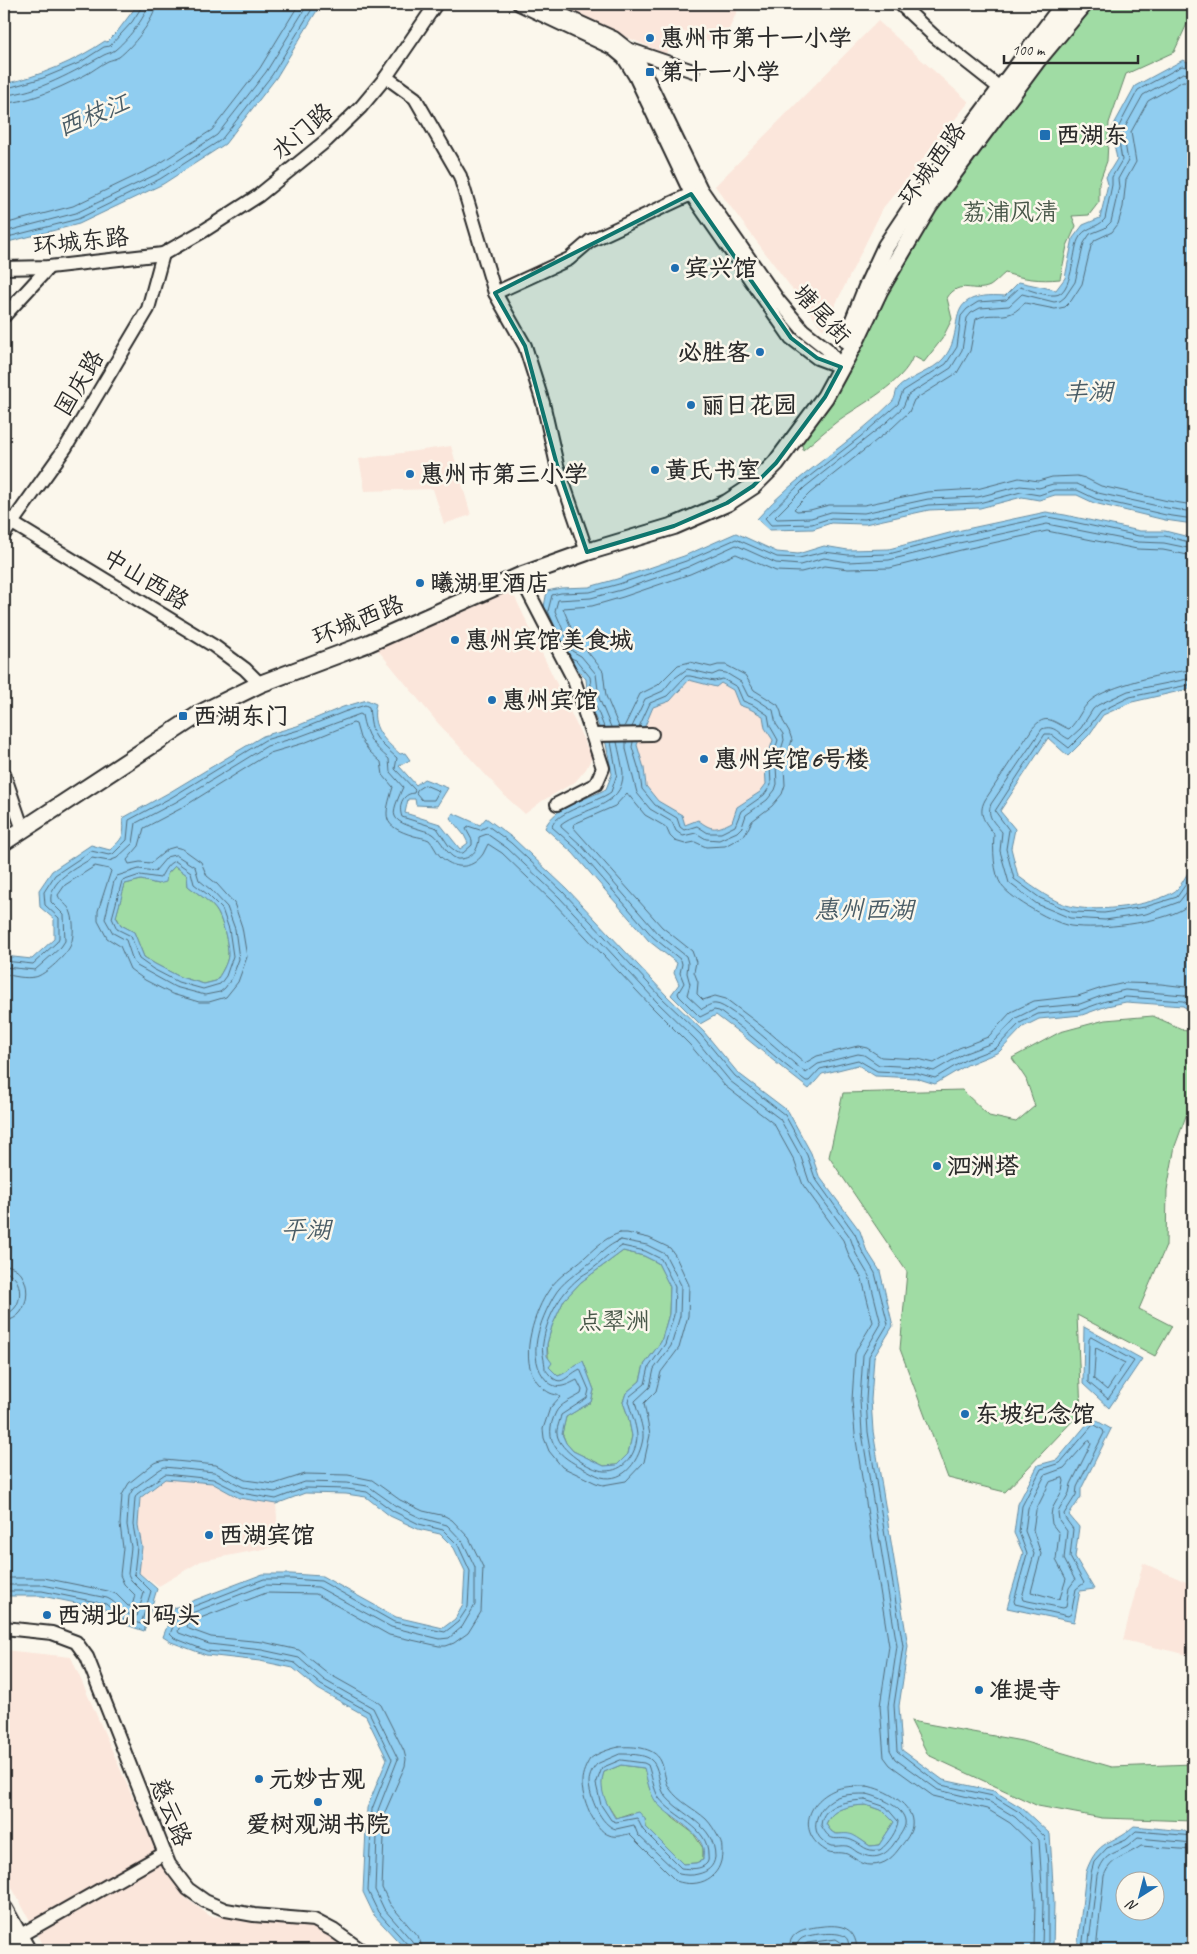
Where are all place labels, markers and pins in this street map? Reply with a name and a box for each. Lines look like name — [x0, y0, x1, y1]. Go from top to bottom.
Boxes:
place label: 惠州市第十一小学 — [660, 23, 852, 53]
marker: 惠州市第十一小学 — [644, 32, 656, 44]
place label: 第十一小学 — [660, 57, 780, 87]
marker: 第十一小学 — [644, 66, 656, 78]
place label: 西湖东 — [1056, 120, 1128, 150]
marker: 西湖东 — [1038, 128, 1052, 142]
place label: 宾兴馆 — [685, 253, 757, 283]
marker: 宾兴馆 — [669, 262, 681, 274]
place label: 必胜客 — [678, 337, 750, 367]
marker: 必胜客 — [754, 346, 766, 358]
place label: 丽日花园 — [701, 390, 797, 420]
marker: 丽日花园 — [685, 399, 697, 411]
place label: 黄氏书室 — [665, 455, 761, 485]
place label: 惠州市第三小学 — [420, 459, 588, 489]
marker: 黄氏书室 — [649, 464, 661, 476]
marker: 惠州市第三小学 — [404, 468, 416, 480]
place label: 曦湖里酒店 — [430, 568, 550, 598]
marker: 曦湖里酒店 — [414, 577, 426, 589]
place label: 惠州宾馆美食城 — [465, 625, 633, 655]
marker: 惠州宾馆美食城 — [449, 634, 461, 646]
place label: 惠州宾馆 — [502, 685, 598, 715]
marker: 惠州宾馆 — [486, 694, 498, 706]
place label: 西湖东门 — [193, 701, 289, 731]
marker: 西湖东门 — [177, 710, 189, 722]
place label: 惠州宾馆6号楼 — [714, 744, 869, 774]
marker: 惠州宾馆6号楼 — [698, 753, 710, 765]
place label: 泗洲塔 — [947, 1151, 1019, 1181]
marker: 泗洲塔 — [931, 1160, 943, 1172]
place label: 东坡纪念馆 — [975, 1399, 1095, 1429]
marker: 东坡纪念馆 — [959, 1408, 971, 1420]
place label: 西湖宾馆 — [219, 1520, 315, 1550]
marker: 西湖宾馆 — [203, 1529, 215, 1541]
place label: 西湖北门码头 — [57, 1600, 201, 1630]
marker: 西湖北门码头 — [41, 1609, 53, 1621]
place label: 准提寺 — [989, 1675, 1061, 1705]
marker: 准提寺 — [973, 1684, 985, 1696]
place label: 元妙古观 — [269, 1764, 365, 1794]
marker: 元妙古观 — [253, 1773, 265, 1785]
marker: 爱树观湖书院 — [312, 1796, 324, 1808]
place label: 爱树观湖书院 — [246, 1809, 390, 1839]

